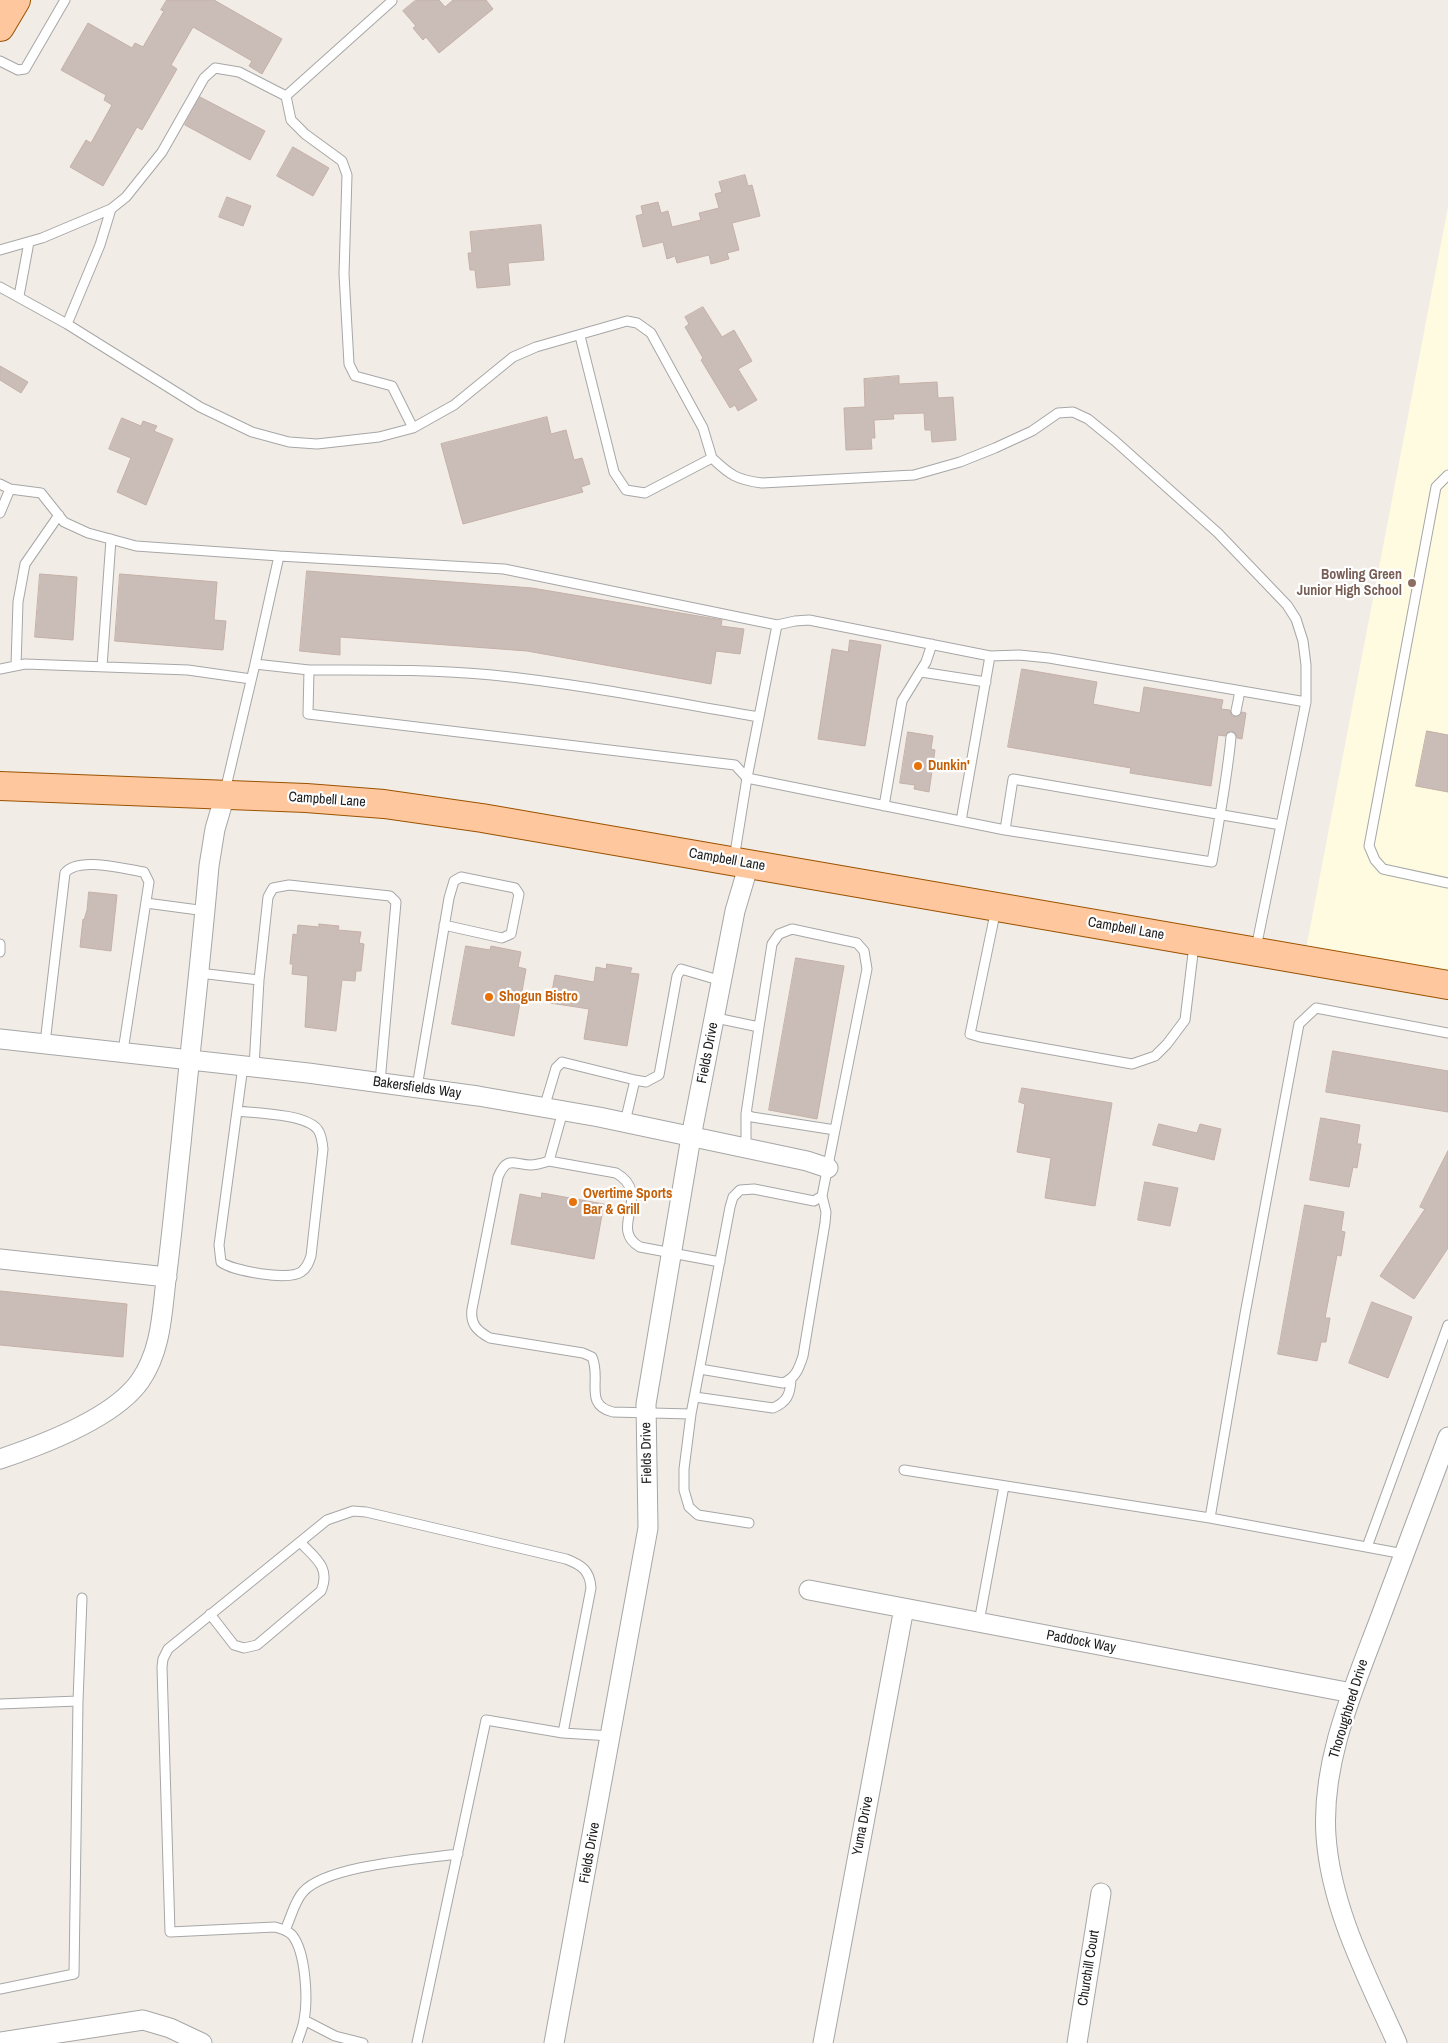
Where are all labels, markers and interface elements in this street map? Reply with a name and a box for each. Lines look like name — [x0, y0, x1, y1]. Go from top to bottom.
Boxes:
place label: Bowling Green Junior High School — [1297, 567, 1402, 600]
marker: Bowling Green Junior High School — [1406, 577, 1418, 589]
place label: Dunkin' — [928, 758, 970, 774]
marker: Dunkin' — [912, 760, 924, 772]
street label: Campbell Lane — [288, 789, 366, 811]
street label: Campbell Lane — [688, 845, 766, 875]
street label: Campbell Lane — [1087, 914, 1165, 944]
place label: Shogun Bistro — [499, 989, 578, 1005]
marker: Shogun Bistro — [483, 991, 495, 1003]
street label: Fields Drive — [694, 1021, 722, 1085]
street label: Bakersfields Way — [372, 1073, 462, 1103]
place label: Overtime Sports Bar & Grill — [583, 1186, 672, 1218]
marker: Overtime Sports Bar & Grill — [567, 1196, 579, 1208]
street label: Fields Drive — [638, 1422, 656, 1484]
street label: Paddock Way — [1045, 1627, 1117, 1657]
street label: Thoroughbred Drive — [1326, 1657, 1372, 1761]
street label: Yuma Drive — [849, 1795, 877, 1857]
street label: Fields Drive — [576, 1821, 604, 1885]
street label: Churchill Court — [1075, 1929, 1103, 2007]

